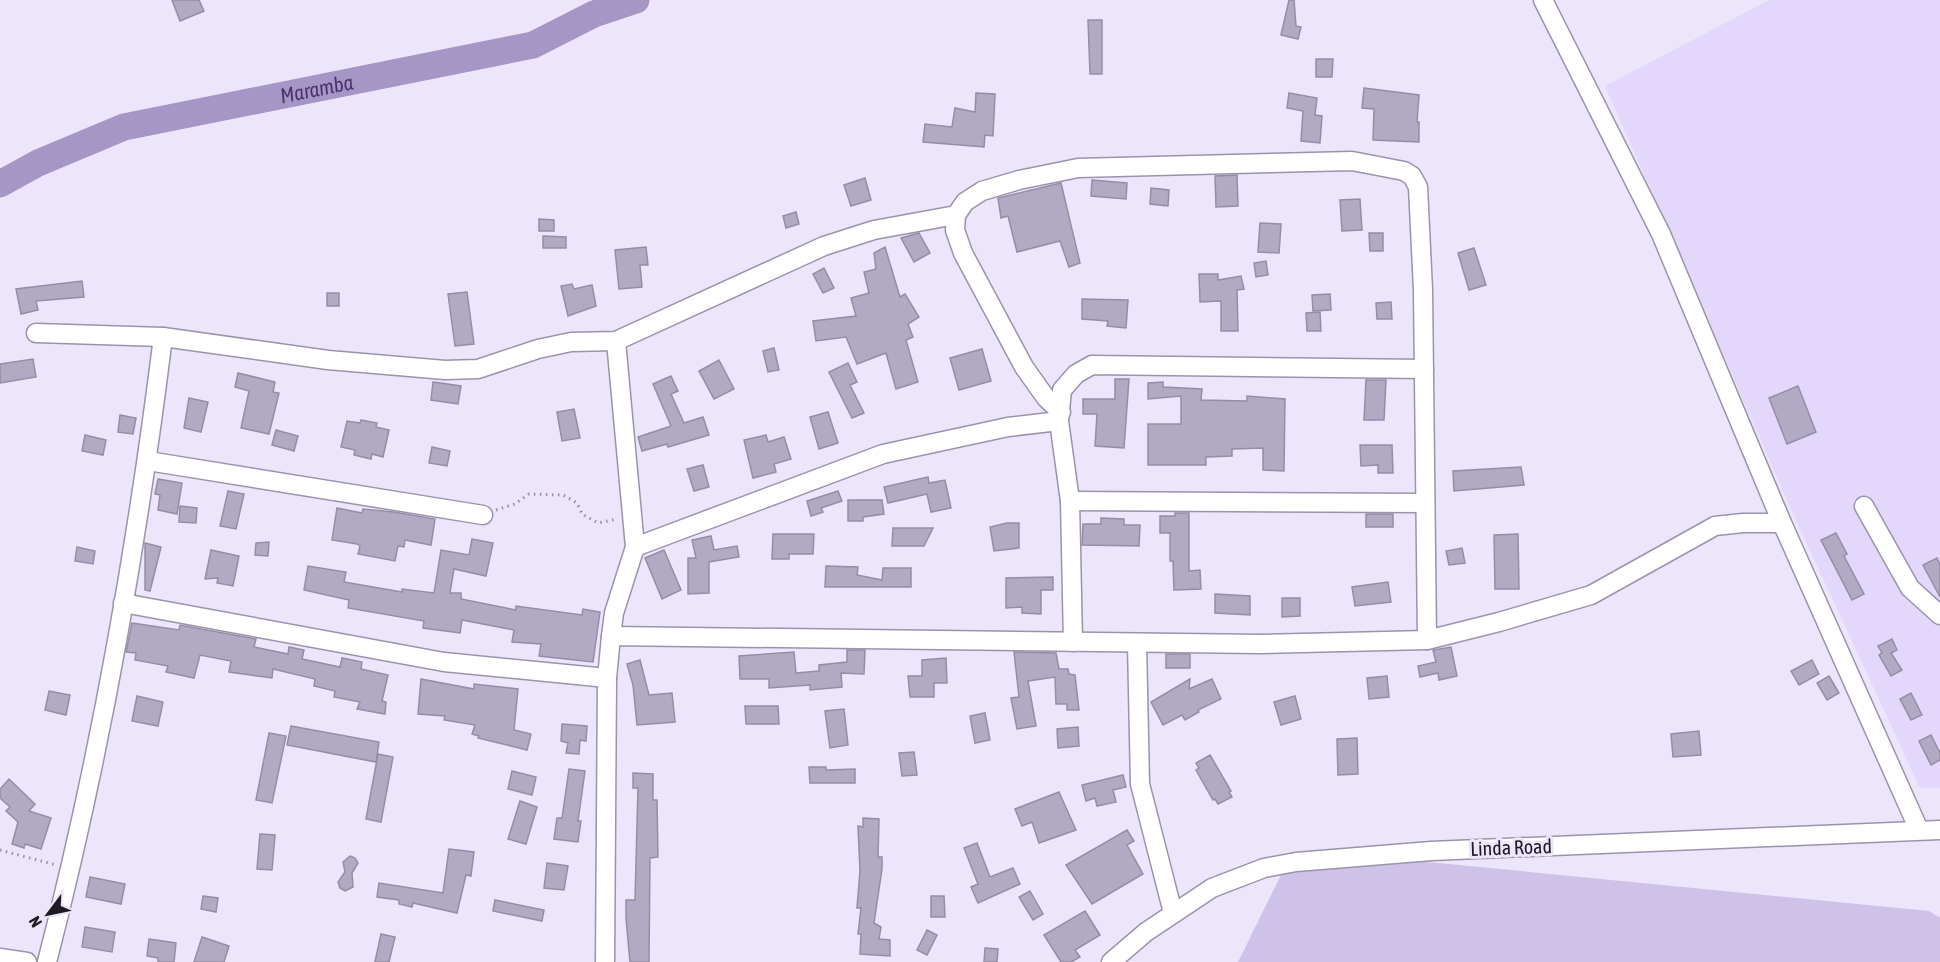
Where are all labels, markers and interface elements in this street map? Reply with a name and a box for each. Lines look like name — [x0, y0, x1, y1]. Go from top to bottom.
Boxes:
water label: Maramba — [278, 69, 355, 107]
street label: Linda Road — [1470, 834, 1552, 860]
north arrow — [18, 884, 78, 944]
text: N — [25, 913, 45, 931]

